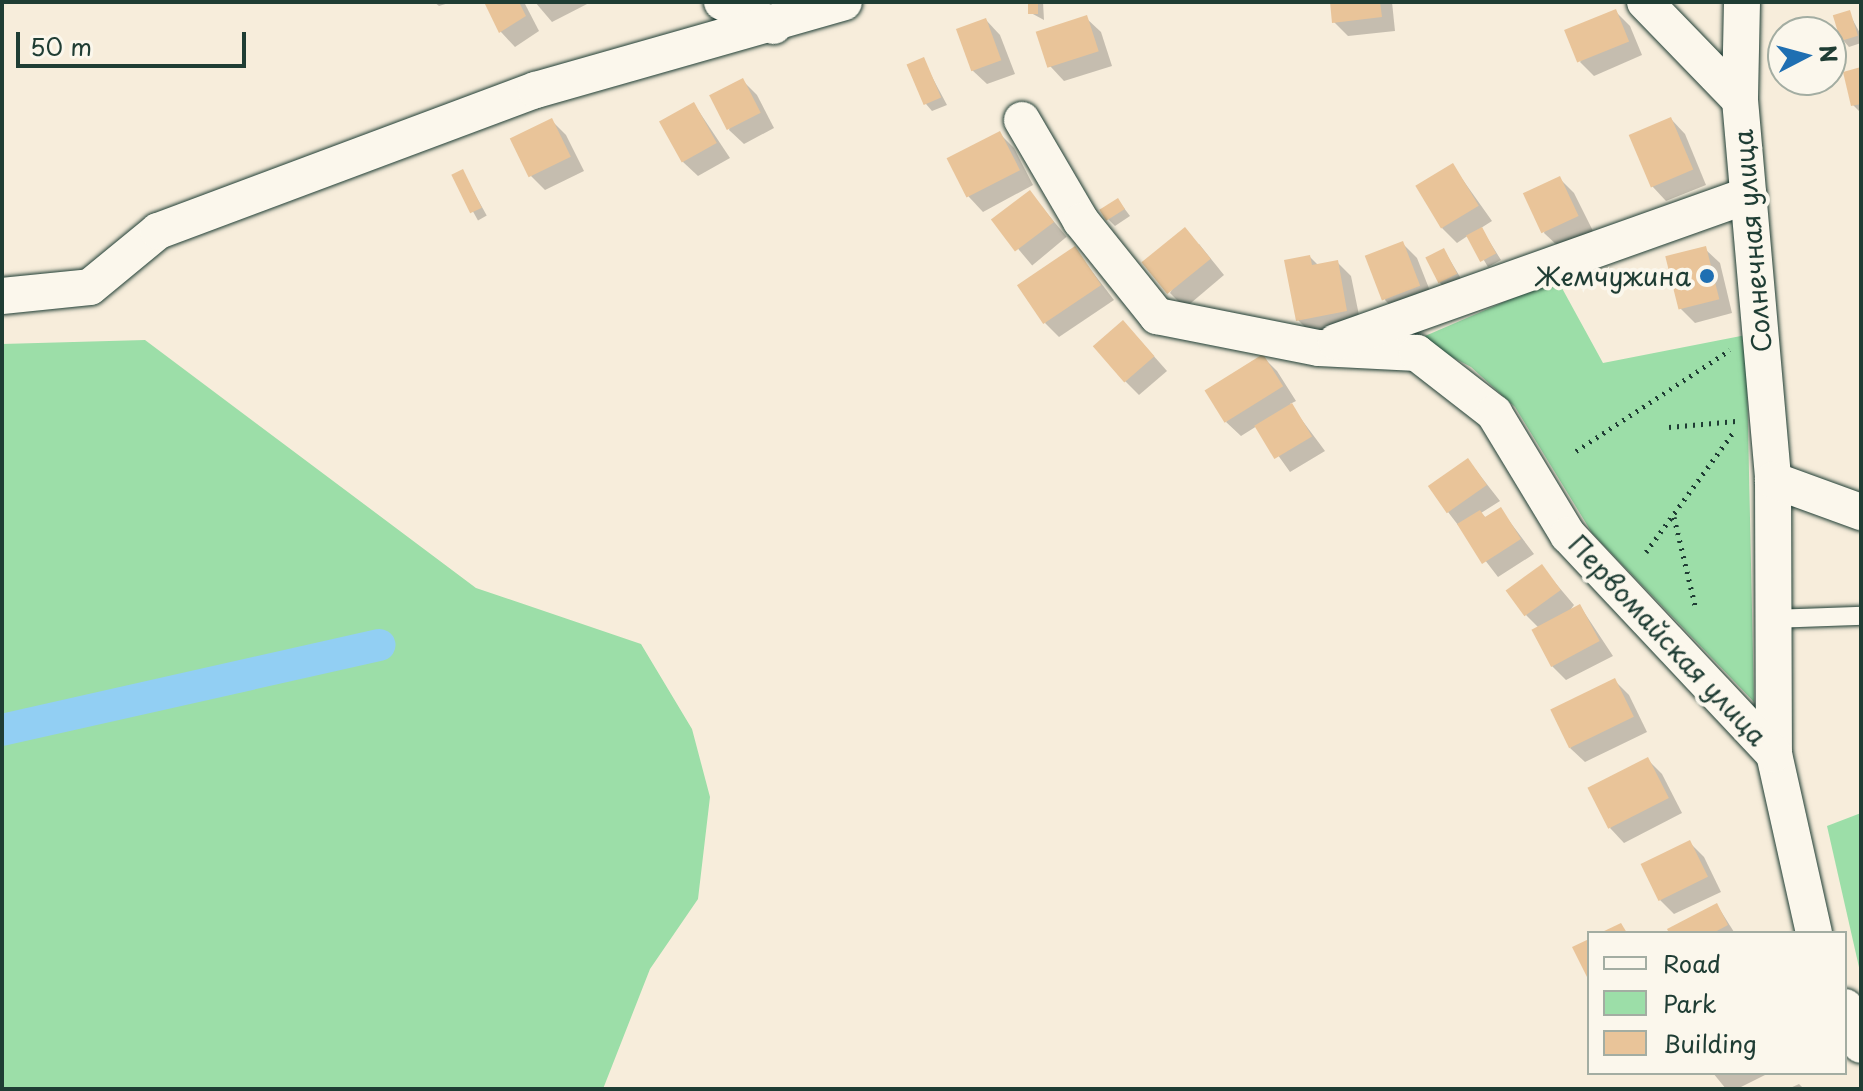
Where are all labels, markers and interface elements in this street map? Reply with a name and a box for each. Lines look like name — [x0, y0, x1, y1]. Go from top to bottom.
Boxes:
scale bar — [20, 16, 250, 66]
north arrow — [1767, 16, 1847, 96]
text: 50 m — [30, 28, 92, 64]
text: N — [1812, 43, 1847, 64]
street label: Солнечная улица — [1727, 127, 1777, 355]
place label: Жемчужина — [1535, 260, 1691, 292]
marker: Жемчужина — [1698, 267, 1716, 285]
street label: Первомайская улица — [1562, 528, 1774, 752]
legend — [1587, 931, 1847, 1075]
text: Road — [1663, 945, 1721, 981]
text: Park — [1663, 985, 1717, 1021]
text: Building — [1663, 1025, 1757, 1061]

